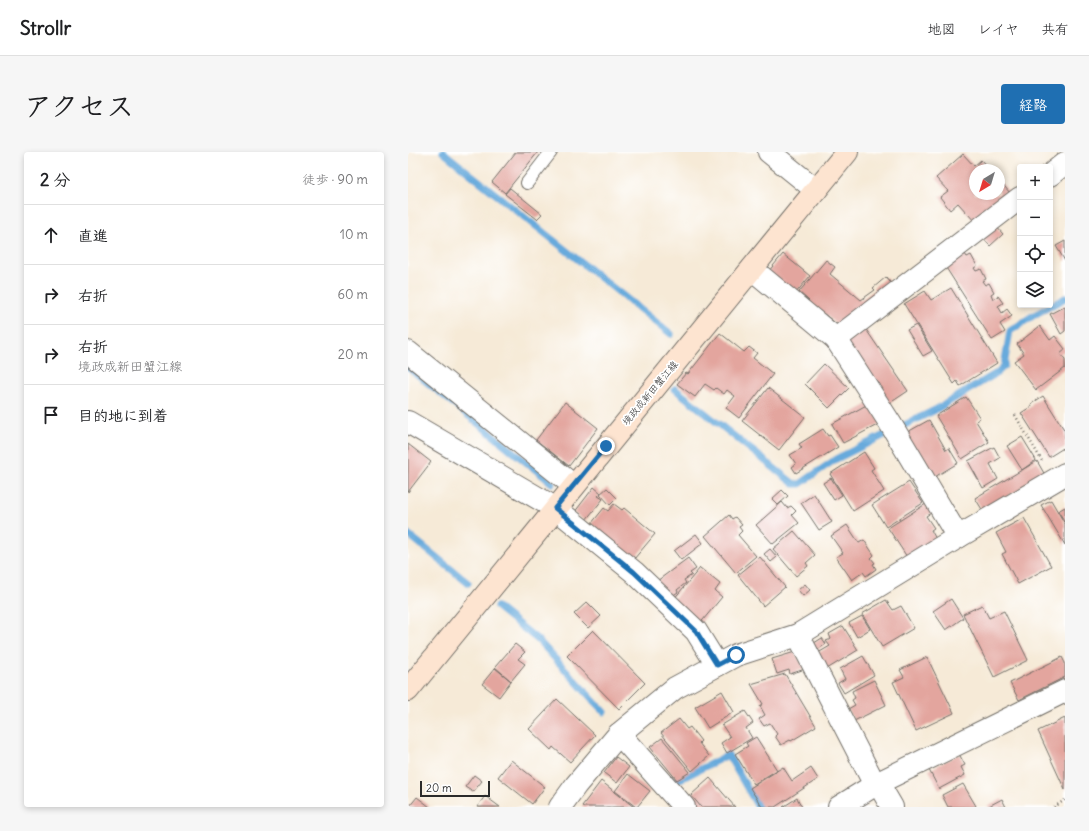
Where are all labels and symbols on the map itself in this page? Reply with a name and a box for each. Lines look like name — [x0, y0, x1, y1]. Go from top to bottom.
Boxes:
north arrow — [969, 164, 1005, 200]
street label: 境政成新田蟹江線 — [619, 358, 681, 428]
route end — [597, 437, 615, 455]
route start — [727, 646, 745, 664]
scale bar — [420, 779, 490, 798]

